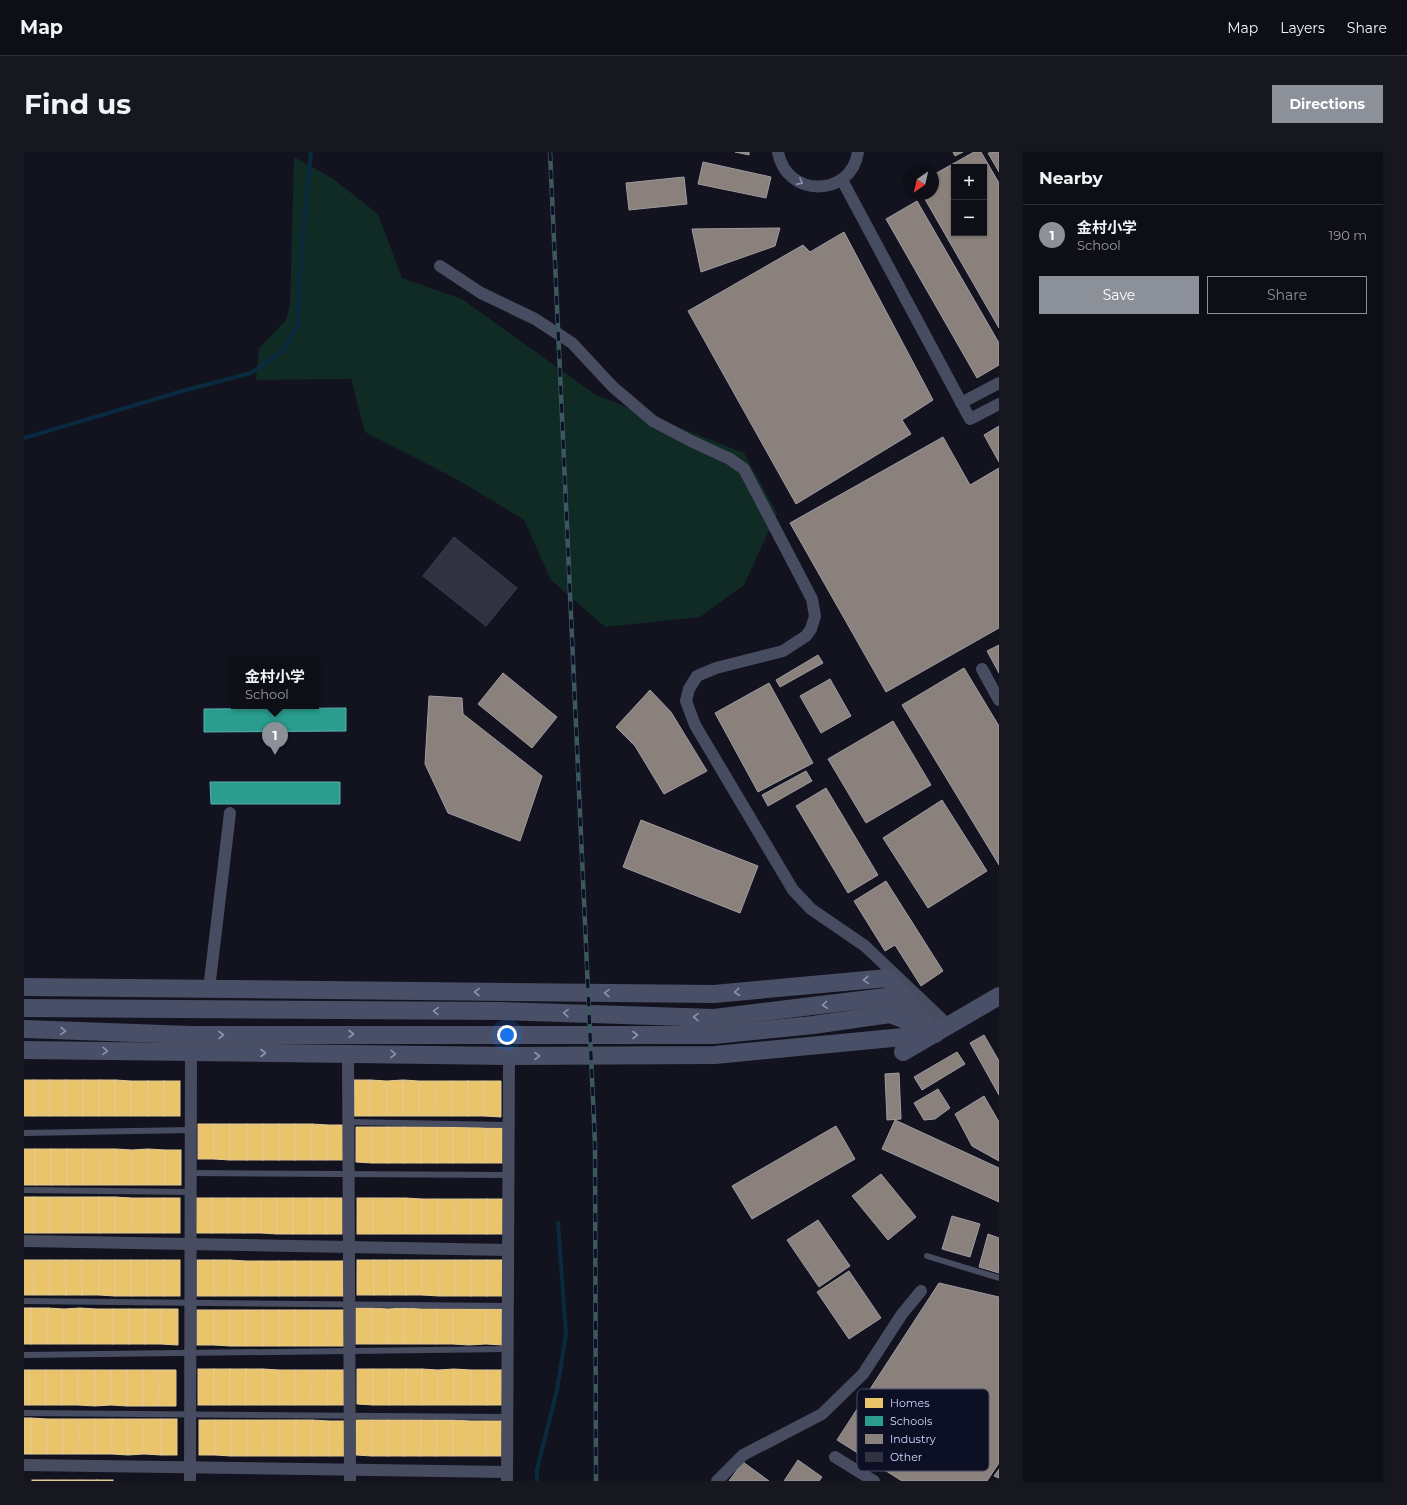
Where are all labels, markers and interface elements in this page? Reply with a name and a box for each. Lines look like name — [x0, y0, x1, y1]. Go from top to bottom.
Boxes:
text: Map — [20, 16, 63, 39]
text: Map — [1227, 19, 1258, 37]
text: Layers — [1280, 19, 1325, 37]
text: Share — [1347, 19, 1387, 37]
button: Directions — [1272, 85, 1383, 123]
text: Find us — [24, 87, 131, 121]
north arrow — [903, 164, 939, 200]
map controls — [951, 164, 987, 236]
button: + — [951, 164, 987, 200]
text: Nearby — [1039, 168, 1103, 188]
one-way arrow — [796, 177, 803, 185]
button: − — [951, 200, 987, 236]
text: 金村小学 — [1077, 218, 1137, 237]
text: 1 — [1049, 227, 1055, 243]
text: 190 m — [1329, 227, 1367, 243]
text: School — [1077, 237, 1121, 253]
button: Save — [1039, 276, 1199, 314]
button: Share — [1207, 276, 1367, 314]
popup — [231, 657, 319, 709]
text: 金村小学 — [245, 667, 305, 686]
text: School — [245, 686, 289, 702]
pin: 1 — [262, 722, 288, 755]
one-way arrow — [863, 975, 869, 984]
one-way arrow — [733, 987, 740, 996]
one-way arrow — [474, 988, 480, 996]
one-way arrow — [604, 989, 610, 997]
one-way arrow — [822, 1000, 828, 1009]
one-way arrow — [433, 1007, 439, 1015]
one-way arrow — [563, 1009, 569, 1017]
one-way arrow — [693, 1013, 699, 1021]
your location — [497, 1025, 517, 1045]
one-way arrow — [60, 1026, 66, 1035]
one-way arrow — [348, 1030, 354, 1038]
one-way arrow — [218, 1031, 224, 1039]
one-way arrow — [632, 1031, 638, 1039]
one-way arrow — [102, 1047, 108, 1055]
one-way arrow — [260, 1049, 266, 1057]
one-way arrow — [390, 1050, 396, 1058]
one-way arrow — [534, 1052, 540, 1060]
legend — [857, 1389, 989, 1471]
text: Homes — [890, 1396, 930, 1410]
text: Schools — [890, 1414, 933, 1428]
text: Industry — [890, 1432, 936, 1446]
text: Other — [890, 1450, 922, 1464]

